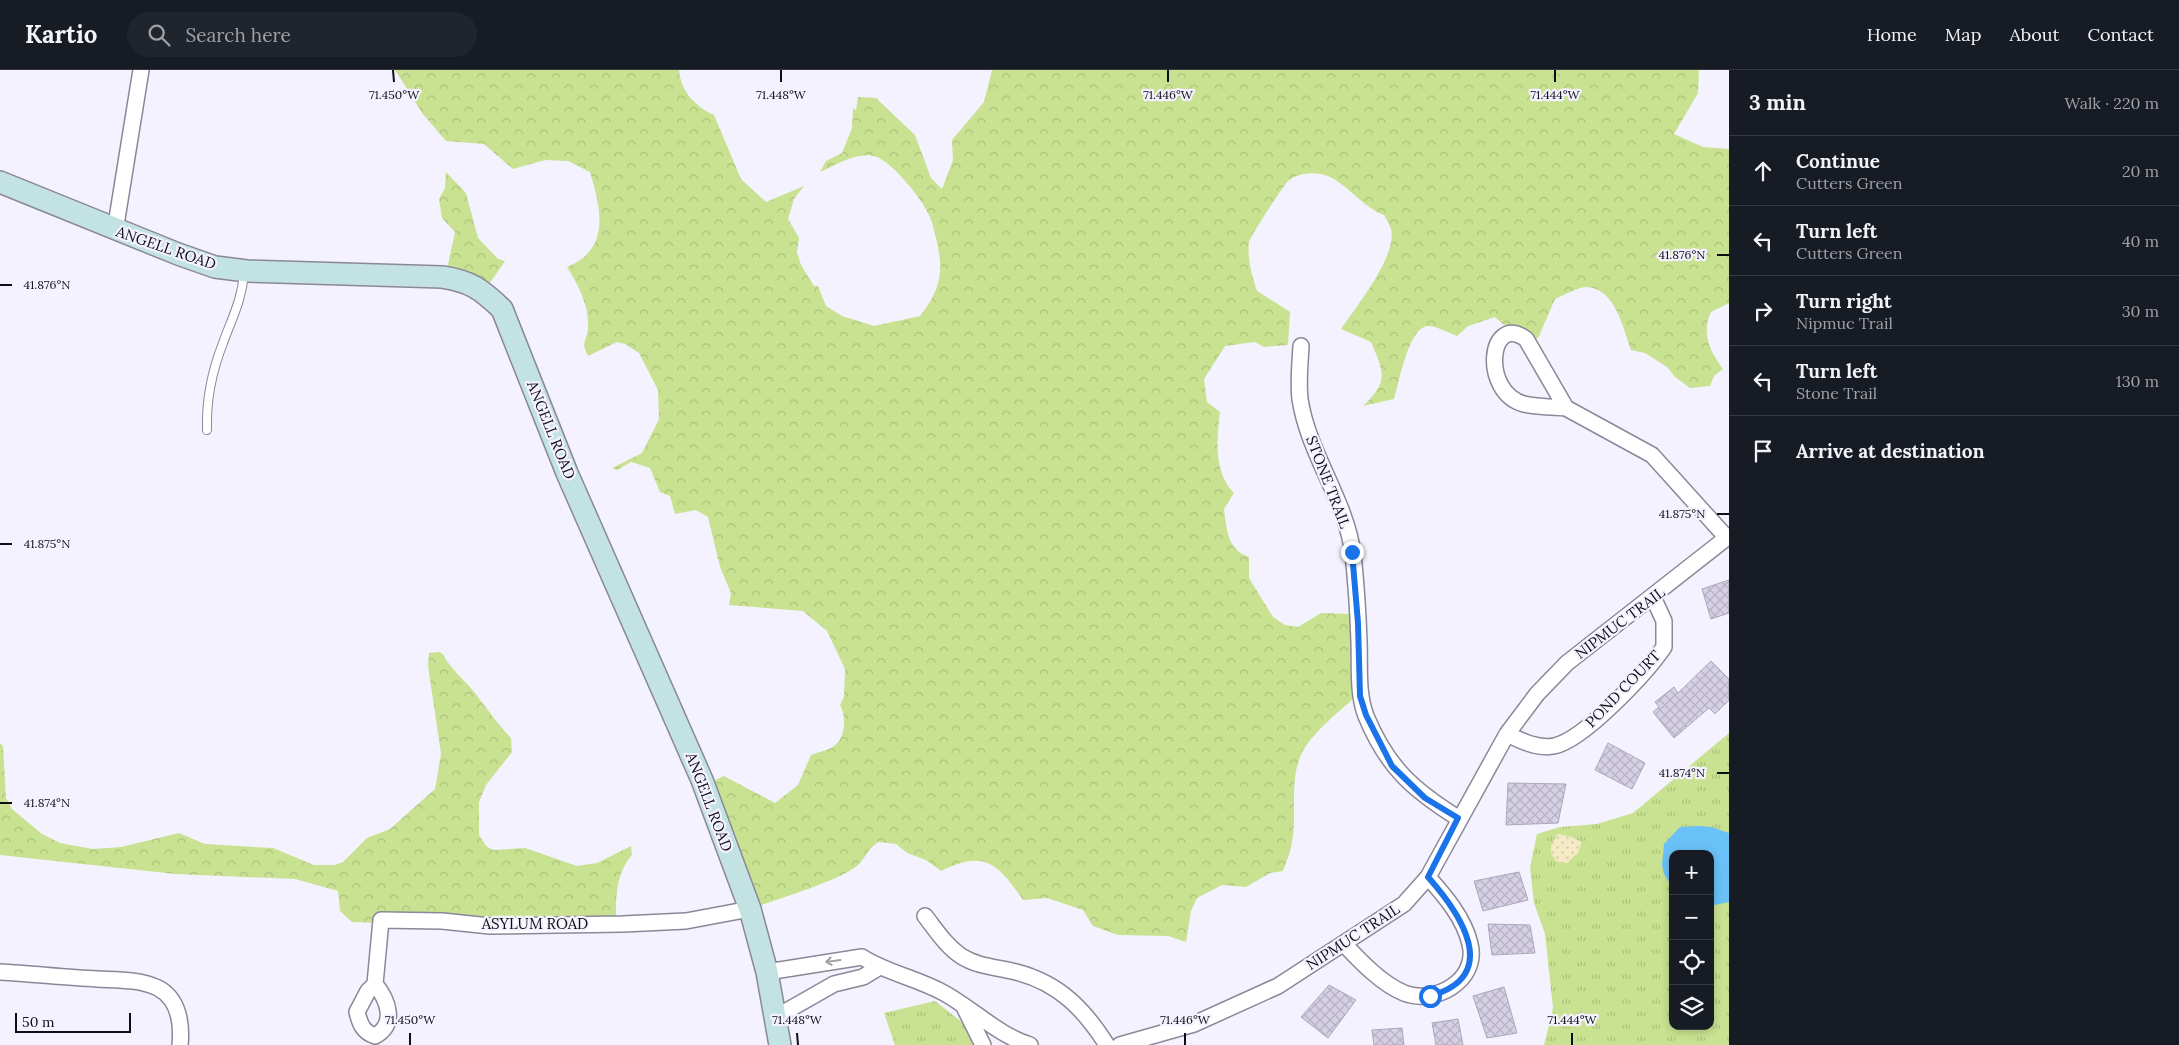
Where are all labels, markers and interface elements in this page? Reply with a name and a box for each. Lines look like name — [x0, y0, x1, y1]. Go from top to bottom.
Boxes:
search box — [127, 12, 477, 57]
text: Kartio — [25, 19, 97, 50]
icon: search — [145, 21, 173, 49]
text: Search here — [185, 23, 291, 47]
text: Home — [1867, 23, 1917, 46]
text: Map — [1945, 23, 1981, 46]
text: About — [2009, 23, 2059, 46]
text: Contact — [2087, 23, 2154, 46]
text: 71.450°W — [369, 87, 420, 102]
text: 71.448°W — [756, 87, 807, 102]
text: 71.446°W — [1143, 87, 1194, 102]
text: 71.444°W — [1530, 87, 1581, 102]
text: 3 min — [1749, 89, 1806, 116]
text: Walk · 220 m — [2064, 93, 2159, 113]
text: Continue — [1796, 149, 1880, 173]
icon: ahead — [1749, 157, 1777, 185]
text: 20 m — [2122, 161, 2159, 181]
text: Cutters Green — [1796, 173, 1902, 193]
text: Turn left — [1796, 219, 1877, 243]
street label: ANGELL ROAD — [113, 221, 219, 274]
icon: left — [1749, 227, 1777, 255]
text: 40 m — [2122, 231, 2159, 251]
text: Cutters Green — [1796, 243, 1902, 263]
text: 41.876°N — [1658, 247, 1706, 262]
text: 41.876°N — [23, 277, 71, 292]
text: Turn right — [1796, 289, 1892, 313]
icon: right — [1749, 297, 1777, 325]
text: 30 m — [2122, 301, 2159, 321]
text: Nipmuc Trail — [1796, 313, 1893, 333]
text: Turn left — [1796, 359, 1877, 383]
icon: left — [1749, 367, 1777, 395]
text: 130 m — [2116, 371, 2159, 391]
street label: ANGELL ROAD — [523, 377, 580, 482]
text: Stone Trail — [1796, 383, 1877, 403]
street label: STONE TRAIL — [1302, 433, 1355, 531]
icon: arrive — [1749, 437, 1777, 465]
text: Arrive at destination — [1796, 439, 1985, 463]
text: 41.875°N — [1659, 506, 1705, 521]
text: 41.875°N — [24, 536, 70, 551]
route end — [1341, 541, 1364, 564]
street label: NIPMUC TRAIL — [1571, 582, 1669, 663]
street label: POND COURT — [1581, 646, 1664, 731]
street label: ANGELL ROAD — [682, 749, 737, 854]
text: 41.874°N — [1659, 765, 1705, 780]
text: 41.874°N — [24, 795, 70, 810]
map controls — [1669, 850, 1714, 1030]
button: + — [1669, 850, 1714, 895]
button: − — [1669, 895, 1714, 940]
street label: NIPMUC TRAIL — [1302, 899, 1403, 974]
street label: ASYLUM ROAD — [481, 914, 588, 933]
button: locate — [1669, 940, 1714, 985]
one-way arrow — [825, 956, 841, 966]
route start — [1419, 985, 1442, 1008]
button: layers — [1669, 985, 1714, 1030]
scale bar — [15, 1010, 131, 1033]
text: 71.450°W — [385, 1012, 436, 1027]
text: 71.448°W — [772, 1012, 823, 1027]
text: 71.446°W — [1160, 1012, 1211, 1027]
text: 71.444°W — [1547, 1012, 1598, 1027]
text: 50 m — [22, 1013, 55, 1031]

